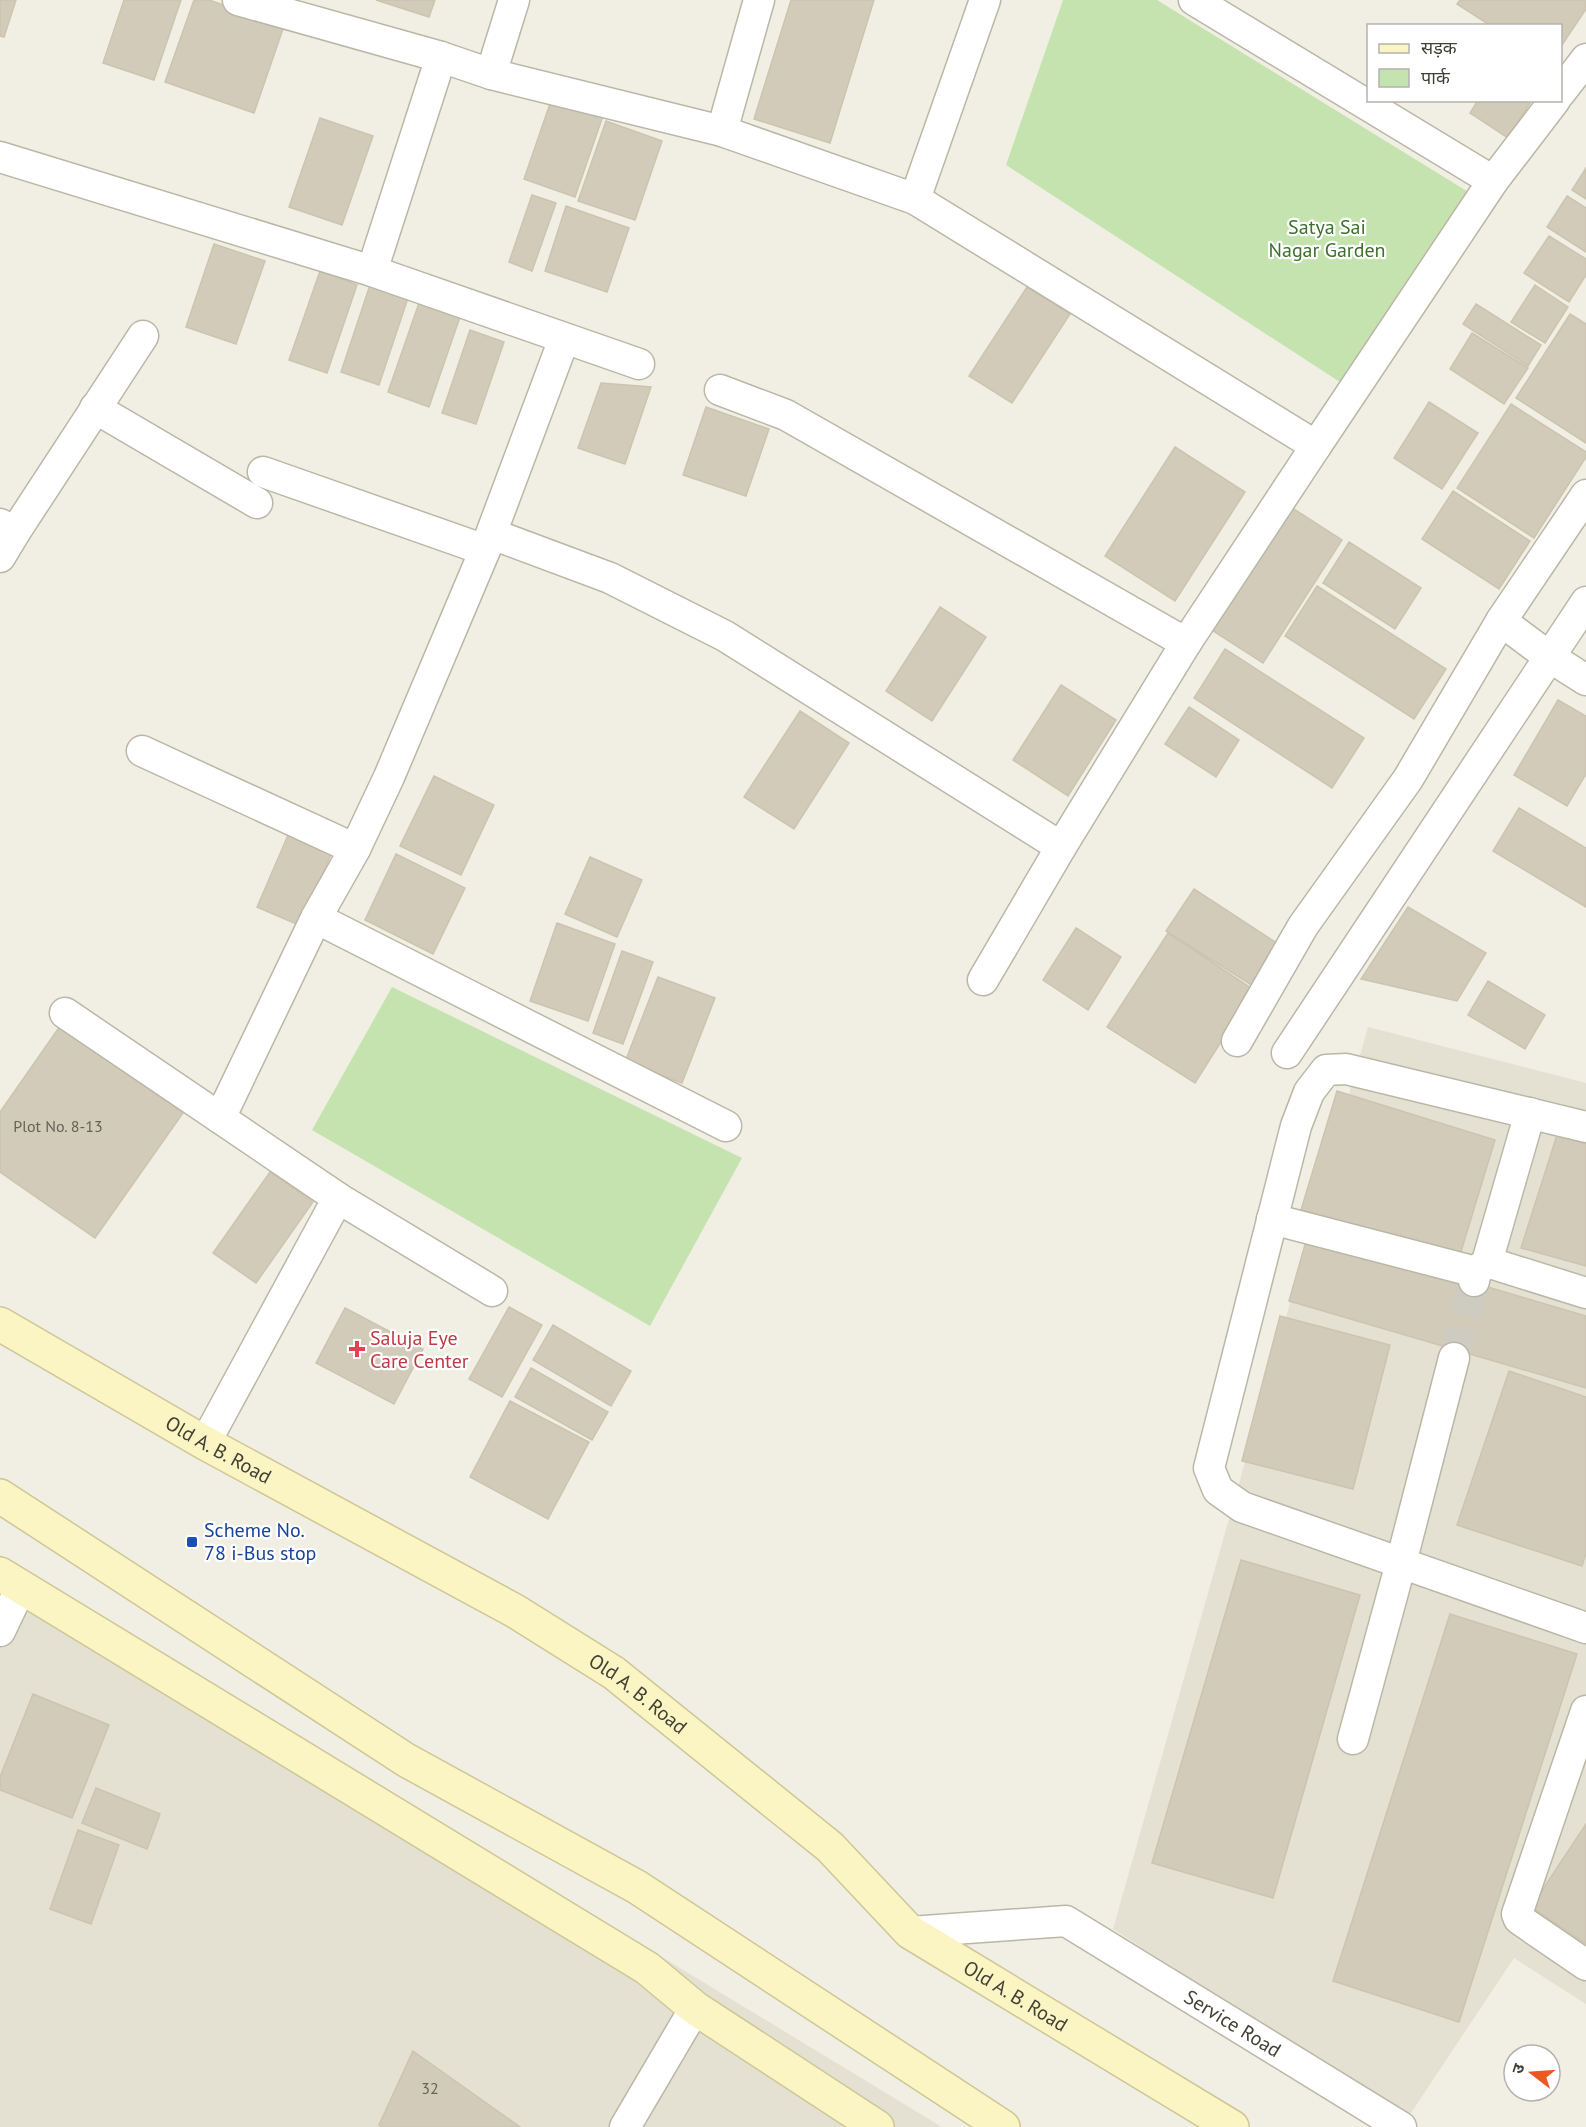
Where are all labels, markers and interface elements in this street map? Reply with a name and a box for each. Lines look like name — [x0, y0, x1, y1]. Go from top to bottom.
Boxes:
legend — [1367, 24, 1562, 102]
text: सड़क — [1421, 36, 1458, 59]
text: पार्क — [1421, 66, 1451, 89]
park label: Satya Sai Nagar Garden — [1269, 214, 1386, 263]
house number: Plot No. 8-13 — [13, 1116, 103, 1136]
place label: Saluja Eye Care Center — [370, 1325, 469, 1374]
marker: Saluja Eye Care Center — [348, 1340, 366, 1358]
street label: Old A. B. Road — [161, 1410, 276, 1490]
place label: Scheme No. 78 i-Bus stop — [204, 1517, 316, 1566]
marker: Scheme No. 78 i-Bus stop — [185, 1535, 199, 1549]
street label: Old A. B. Road — [584, 1648, 692, 1740]
street label: Old A. B. Road — [959, 1954, 1073, 2037]
street label: Service Road — [1179, 1984, 1286, 2063]
north arrow — [1502, 2043, 1562, 2103]
text: उ — [1507, 2061, 1529, 2076]
house number: 32 — [421, 2078, 439, 2098]

